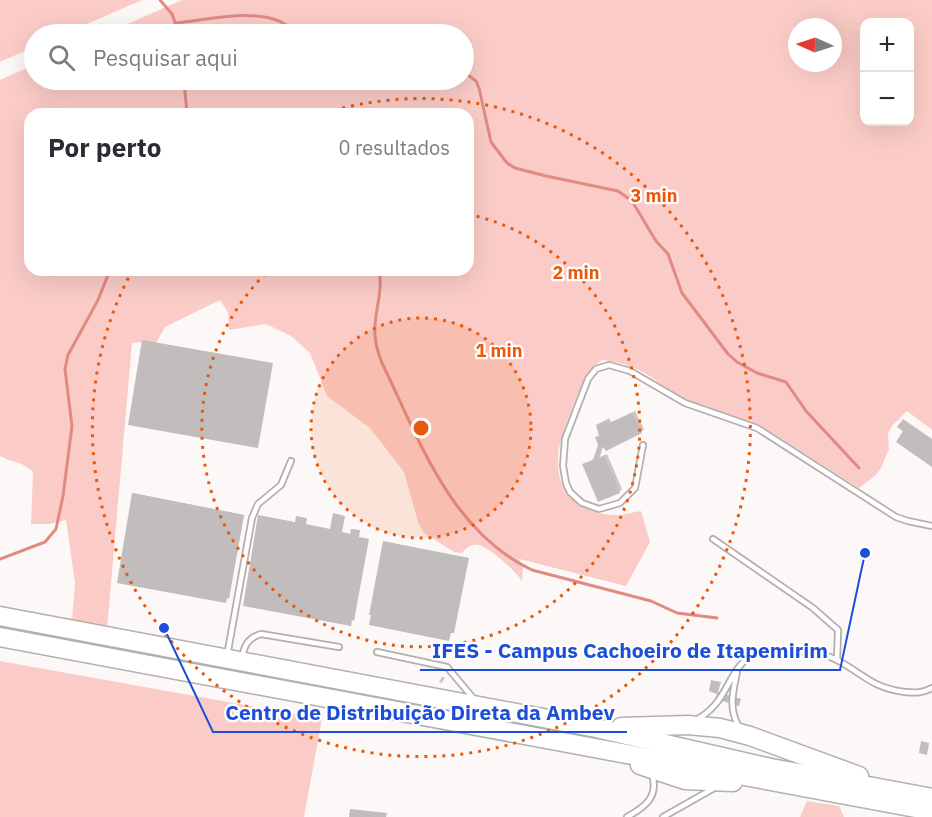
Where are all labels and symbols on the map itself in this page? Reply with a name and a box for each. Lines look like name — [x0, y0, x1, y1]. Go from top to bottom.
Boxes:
north arrow — [788, 18, 842, 72]
text: 3 min — [630, 184, 678, 207]
text: 2 min — [552, 261, 600, 284]
text: 1 min — [475, 339, 523, 362]
centre of rings — [411, 418, 431, 438]
callout: IFES - Campus Cachoeiro de Itapemirim — [420, 631, 840, 670]
text: IFES - Campus Cachoeiro de Itapemirim — [432, 636, 828, 664]
callout: Centro de Distribuição Direta da Ambev — [213, 693, 627, 732]
text: Centro de Distribuição Direta da Ambev — [225, 698, 615, 726]

